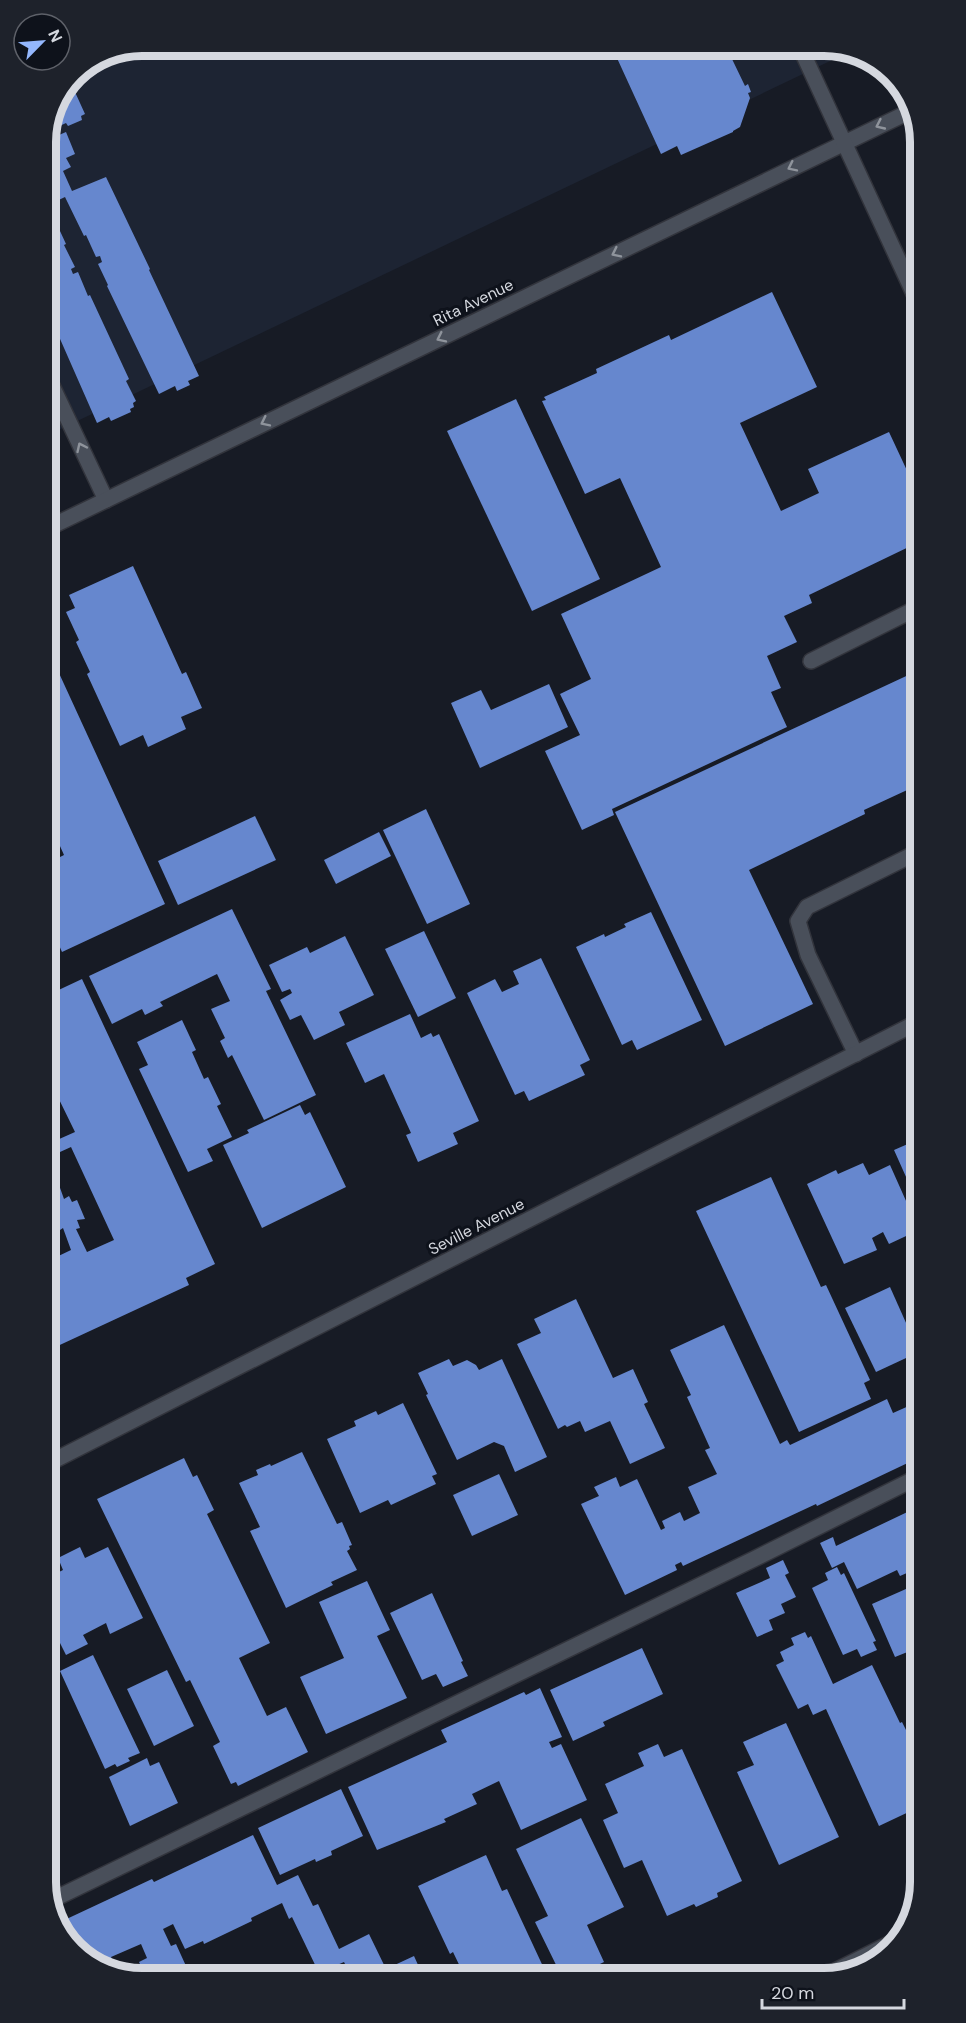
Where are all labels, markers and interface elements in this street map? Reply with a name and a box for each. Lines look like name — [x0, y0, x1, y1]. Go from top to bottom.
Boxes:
north arrow — [12, 12, 72, 72]
text: N — [43, 26, 67, 46]
one-way arrow — [875, 118, 886, 130]
one-way arrow — [787, 160, 798, 172]
one-way arrow — [612, 245, 623, 257]
street label: Rita Avenue — [430, 274, 517, 331]
one-way arrow — [436, 330, 447, 342]
one-way arrow — [261, 415, 272, 427]
one-way arrow — [77, 442, 89, 453]
street label: Seville Avenue — [425, 1193, 528, 1260]
scale bar — [762, 1972, 904, 2010]
text: 20 m — [771, 1981, 814, 2005]

